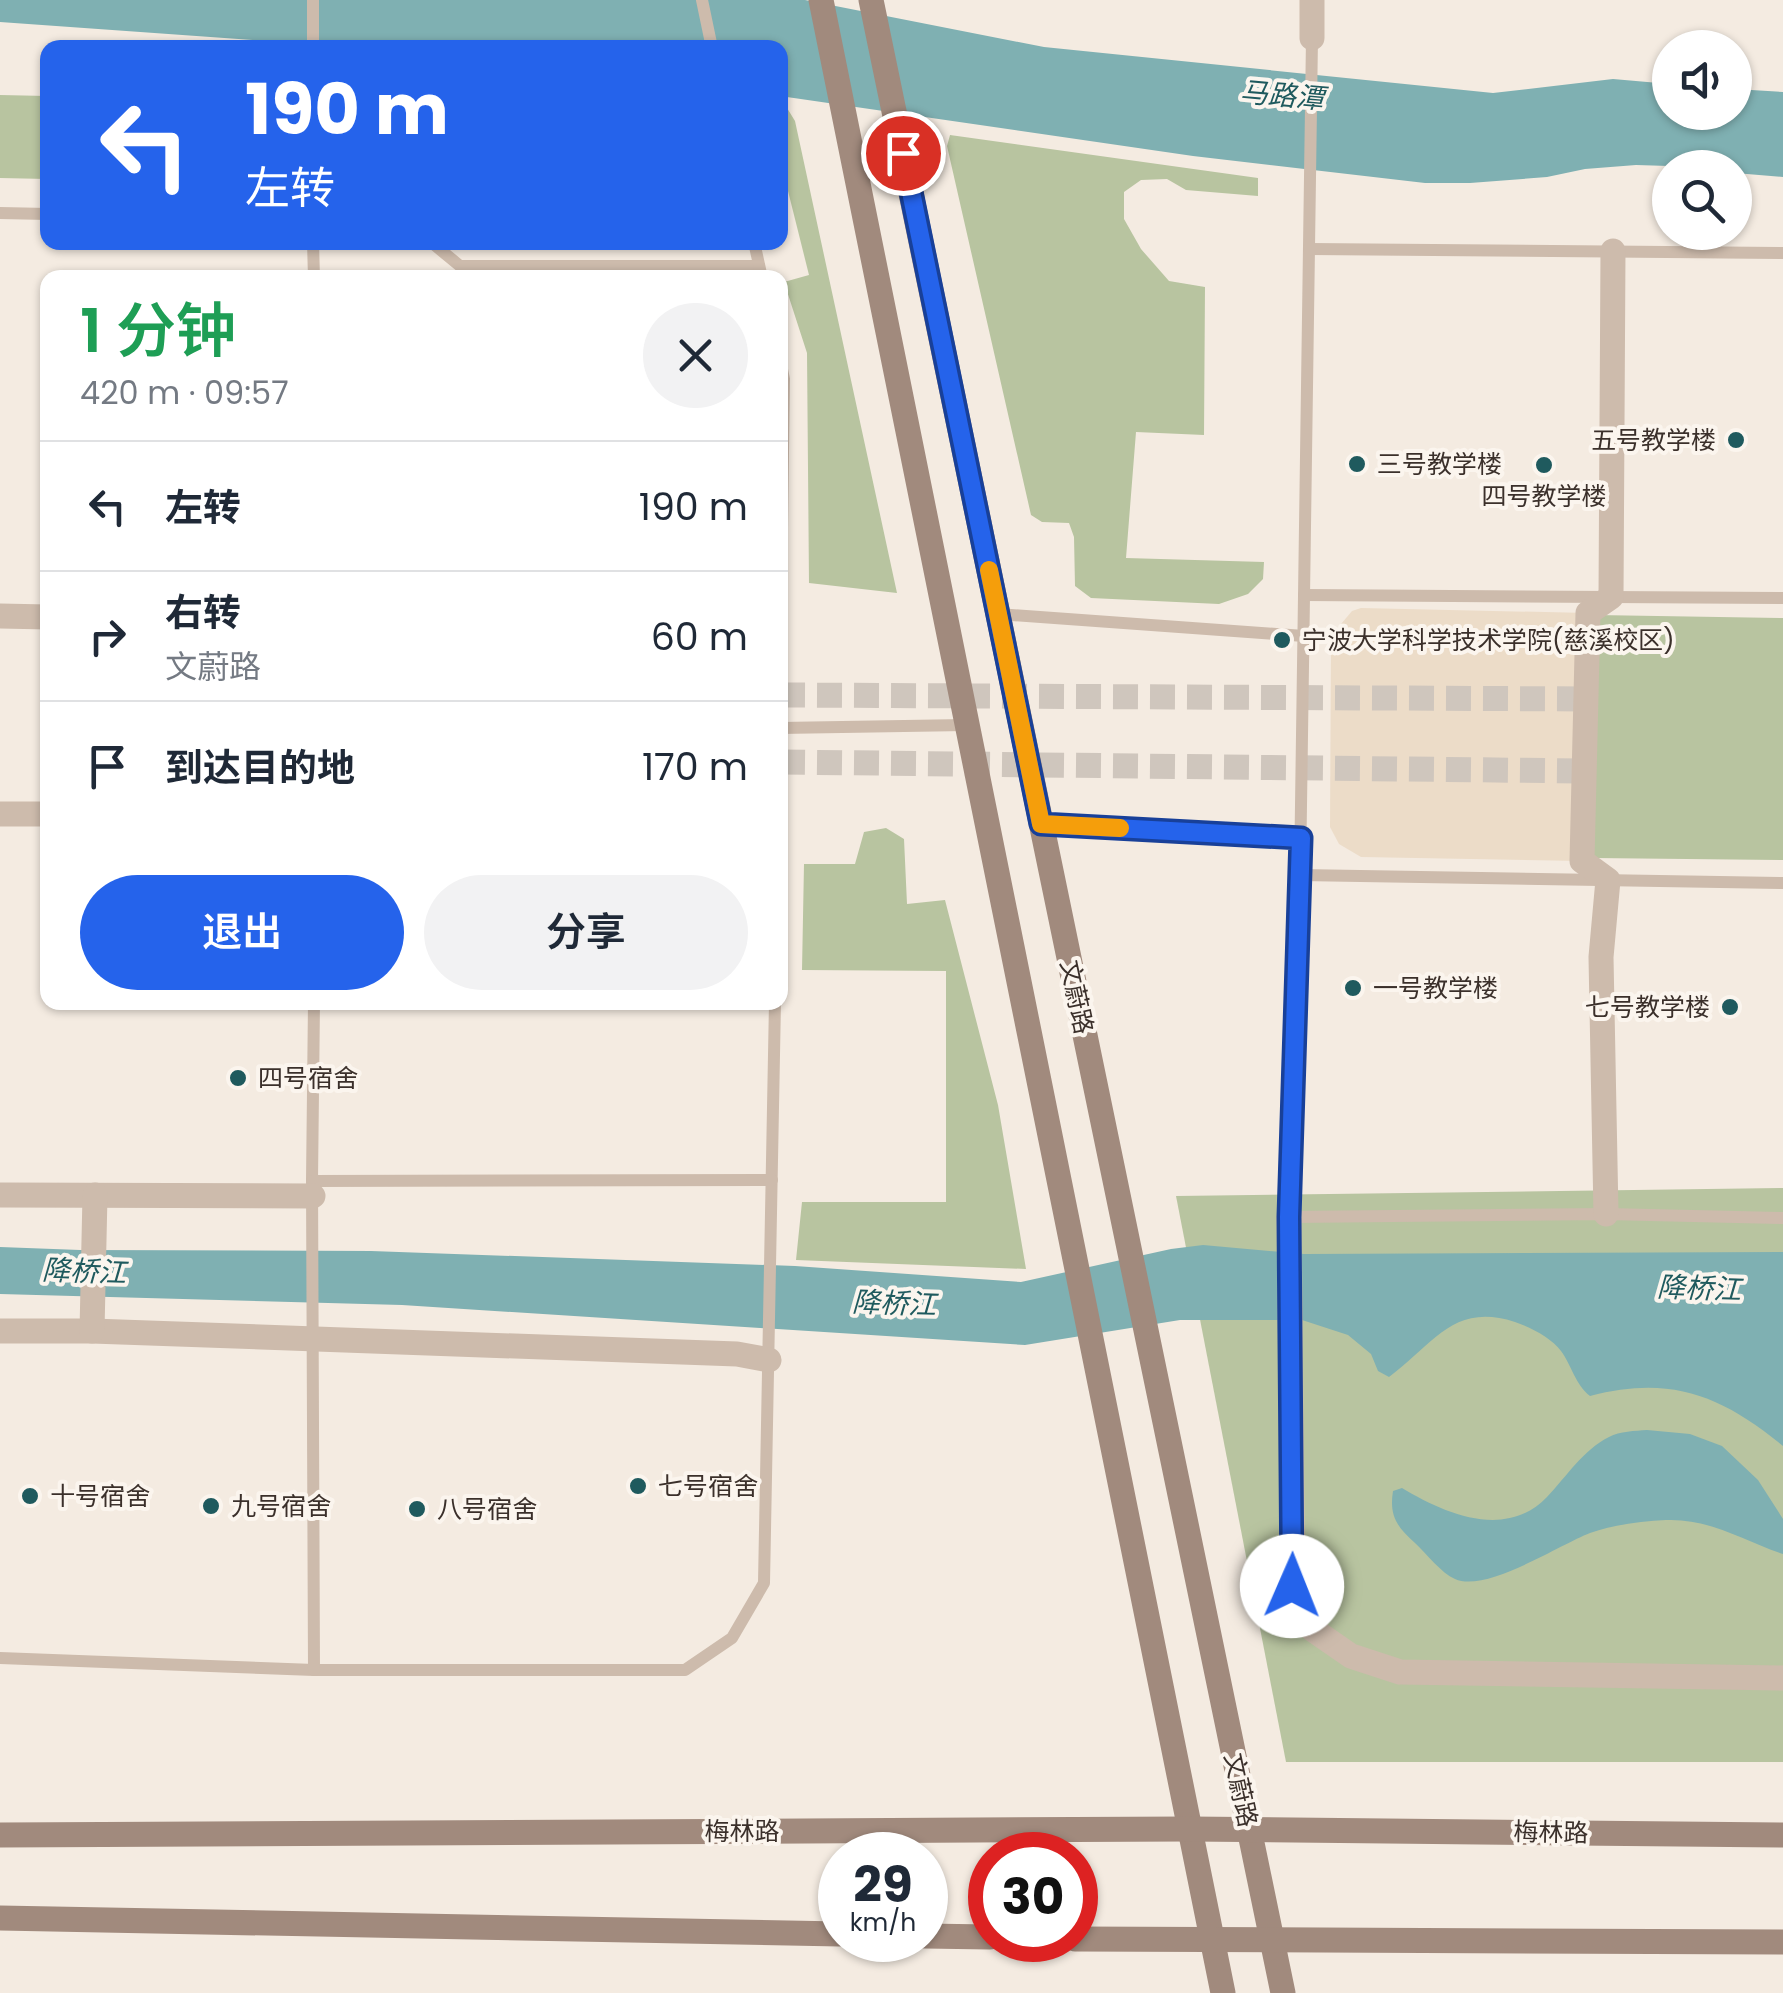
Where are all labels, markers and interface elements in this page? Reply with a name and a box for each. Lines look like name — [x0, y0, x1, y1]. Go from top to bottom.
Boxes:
map controls — [1652, 30, 1752, 250]
button: sound — [1652, 30, 1752, 130]
text: 190 m — [245, 60, 449, 159]
water label: 马路潭 — [1238, 72, 1330, 119]
icon: left — [80, 80, 210, 210]
pin — [861, 111, 946, 196]
icon: arrive — [876, 126, 931, 181]
button: search — [1652, 150, 1752, 250]
text: 左转 — [245, 157, 335, 220]
text: 1 分钟 — [80, 289, 236, 373]
button: close — [643, 303, 748, 408]
text: 420 m · 09:57 — [80, 370, 289, 415]
place label: 五号教学楼 — [1591, 423, 1716, 458]
marker: 五号教学楼 — [1725, 429, 1747, 451]
place label: 三号教学楼 — [1377, 447, 1502, 482]
marker: 三号教学楼 — [1346, 453, 1368, 475]
marker: 四号教学楼 — [1533, 454, 1555, 476]
icon: left — [80, 479, 135, 534]
place label: 四号教学楼 — [1481, 479, 1607, 514]
text: 190 m — [639, 480, 748, 533]
text: 左转 — [165, 481, 241, 534]
text: 右转 — [165, 586, 241, 639]
icon: right — [80, 609, 135, 664]
text: 60 m — [651, 610, 748, 663]
place label: 宁波大学科学技术学院(慈溪校区) — [1302, 623, 1675, 658]
marker: 宁波大学科学技术学院(慈溪校区) — [1271, 629, 1293, 651]
text: 文蔚路 — [165, 644, 261, 689]
icon: arrive — [80, 739, 135, 794]
text: 170 m — [642, 740, 748, 793]
text: 到达目的地 — [165, 741, 355, 794]
button: 退出 — [80, 875, 404, 990]
button: 分享 — [424, 875, 748, 990]
street label: 文蔚路 — [1052, 957, 1101, 1037]
place label: 一号教学楼 — [1373, 971, 1498, 1006]
marker: 一号教学楼 — [1342, 977, 1364, 999]
place label: 七号教学楼 — [1585, 990, 1710, 1025]
marker: 七号教学楼 — [1719, 996, 1741, 1018]
place label: 四号宿舍 — [258, 1061, 358, 1096]
marker: 四号宿舍 — [227, 1067, 249, 1089]
water label: 降桥江 — [41, 1251, 130, 1293]
water label: 降桥江 — [1656, 1268, 1745, 1310]
water label: 降桥江 — [851, 1283, 940, 1325]
place label: 七号宿舍 — [658, 1469, 758, 1504]
marker: 七号宿舍 — [627, 1475, 649, 1497]
place label: 十号宿舍 — [50, 1479, 150, 1514]
marker: 十号宿舍 — [19, 1485, 41, 1507]
place label: 九号宿舍 — [231, 1489, 331, 1524]
place label: 八号宿舍 — [437, 1492, 537, 1527]
marker: 九号宿舍 — [200, 1495, 222, 1517]
marker: 八号宿舍 — [406, 1498, 428, 1520]
position arrow — [1240, 1534, 1344, 1638]
street label: 文蔚路 — [1216, 1750, 1265, 1830]
street label: 梅林路 — [704, 1814, 780, 1849]
street label: 梅林路 — [1513, 1814, 1589, 1851]
speed limit sign: 30 — [968, 1832, 1098, 1962]
text: 29 — [853, 1849, 913, 1920]
text: km/h — [850, 1905, 916, 1940]

